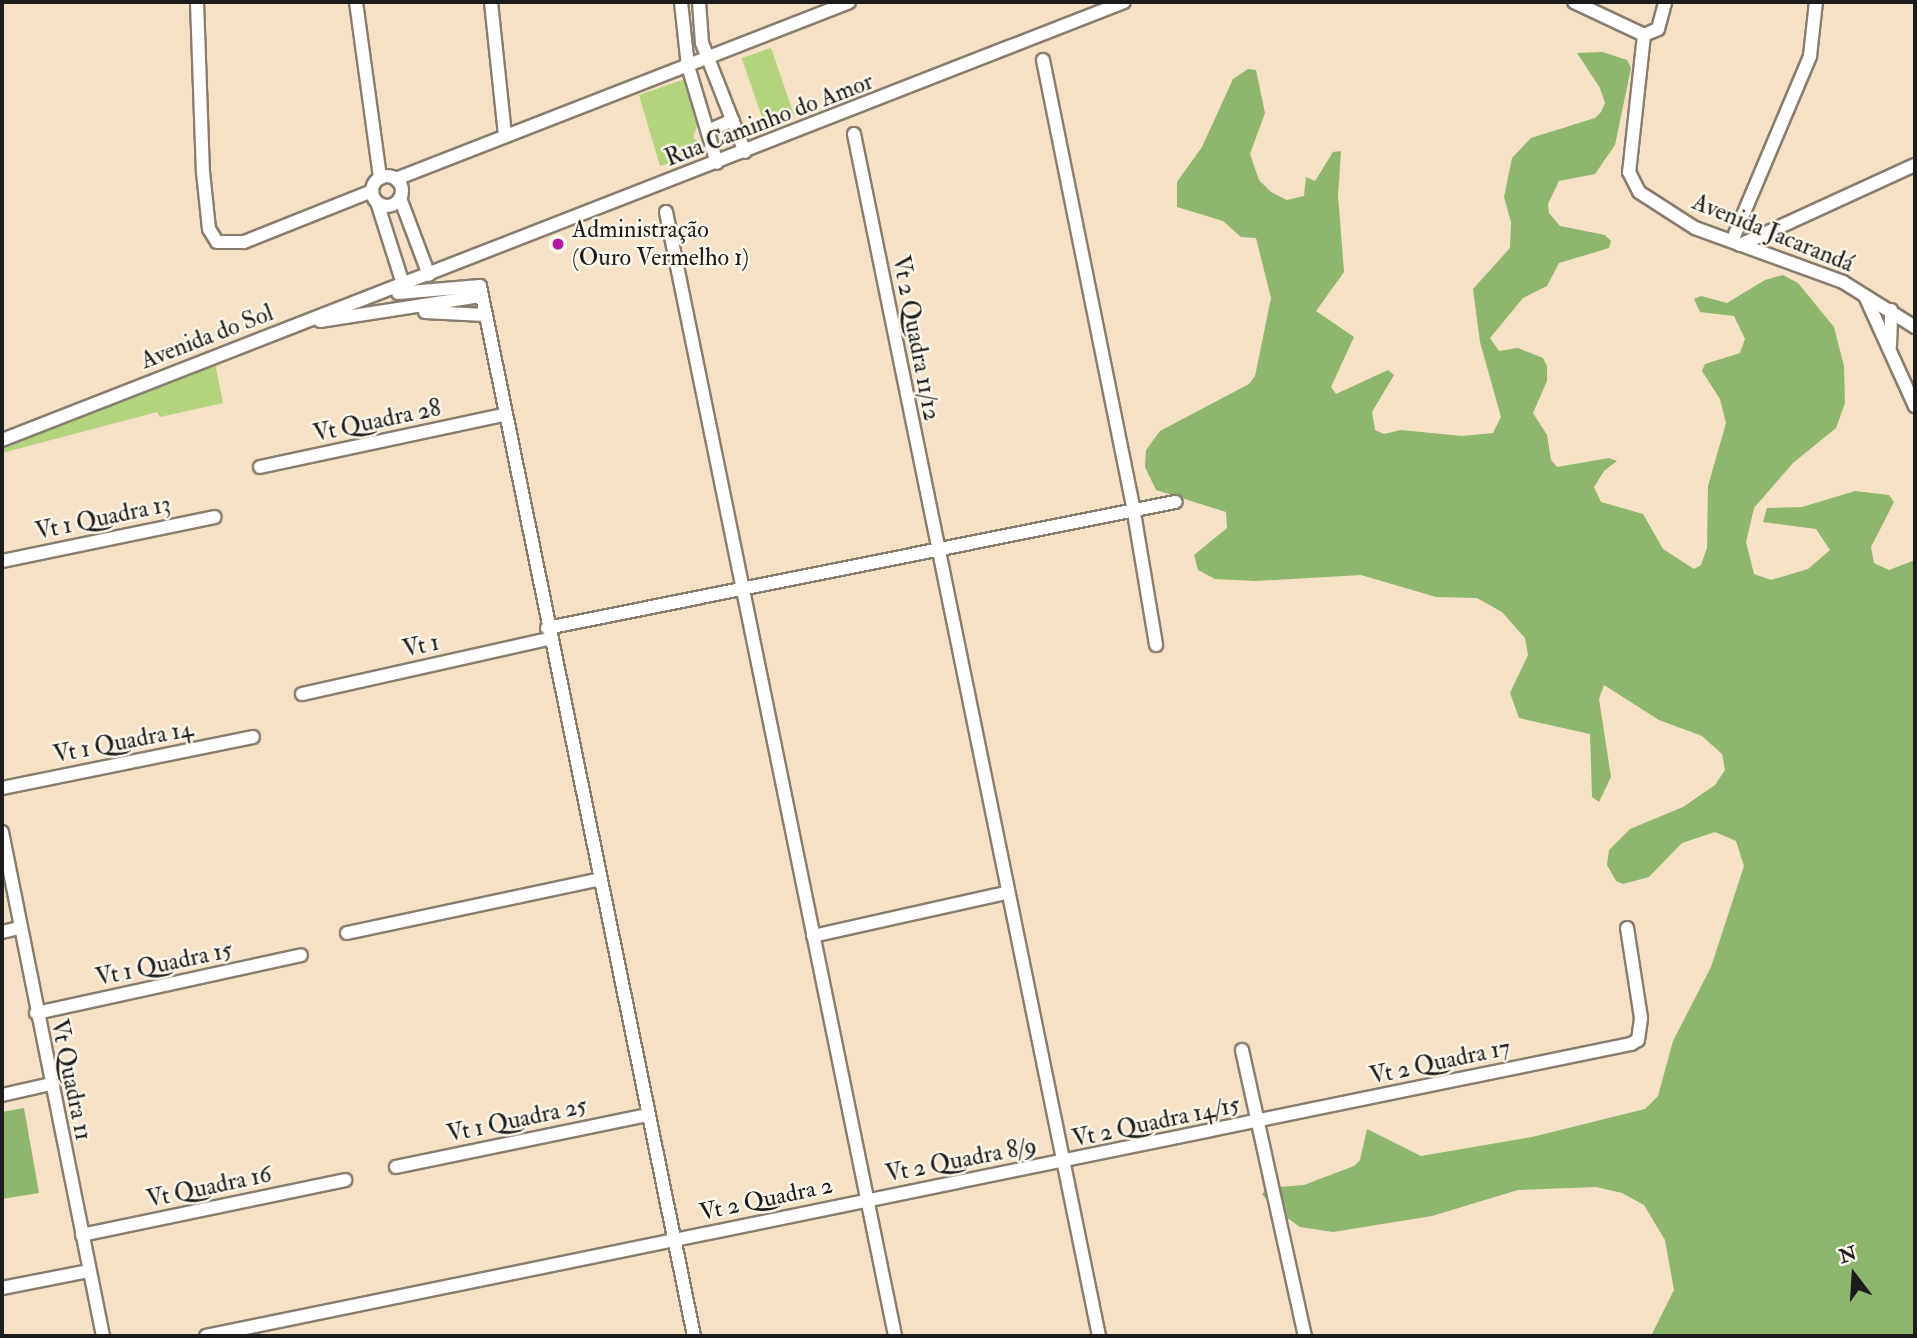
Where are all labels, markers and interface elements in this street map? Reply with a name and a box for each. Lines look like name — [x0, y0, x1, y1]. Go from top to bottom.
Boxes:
street label: Rua Caminho do Amor — [661, 67, 877, 173]
street label: Avenida Jacarandá — [1688, 188, 1858, 278]
place label: Administração (Ouro Vermelho 1) — [572, 216, 749, 272]
marker: Administração (Ouro Vermelho 1) — [550, 236, 566, 252]
street label: Vt 2 Quadra 11/12 — [886, 253, 946, 423]
street label: Avenida do Sol — [137, 299, 277, 375]
street label: Vt Quadra 28 — [311, 393, 443, 449]
street label: Vt 1 Quadra 13 — [33, 490, 173, 546]
street label: Vt 1 — [400, 628, 442, 664]
street label: Vt 1 Quadra 14 — [51, 714, 195, 770]
street label: Vt 1 Quadra 15 — [93, 935, 235, 993]
street label: Vt Quadra 11 — [44, 1017, 98, 1143]
street label: Vt 2 Quadra 17 — [1367, 1033, 1513, 1091]
street label: Vt 2 Quadra 14/15 — [1069, 1090, 1243, 1154]
street label: Vt 1 Quadra 25 — [444, 1091, 590, 1149]
street label: Vt 2 Quadra 8/9 — [883, 1131, 1039, 1189]
street label: Vt Quadra 16 — [144, 1160, 274, 1214]
street label: Vt 2 Quadra 2 — [697, 1171, 835, 1227]
north arrow — [1819, 1240, 1889, 1310]
text: N — [1836, 1241, 1859, 1269]

